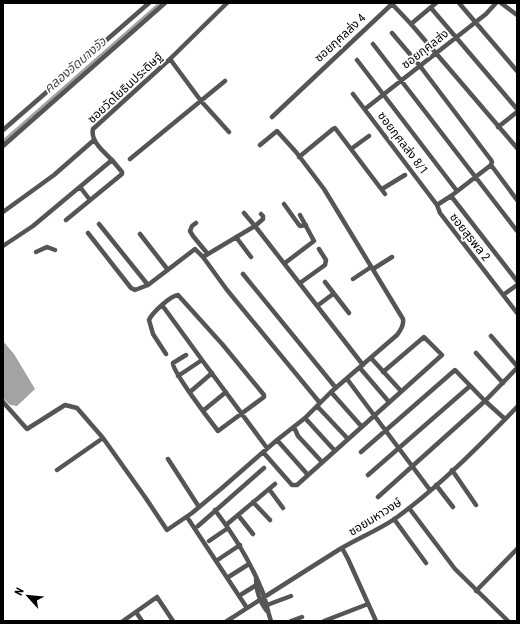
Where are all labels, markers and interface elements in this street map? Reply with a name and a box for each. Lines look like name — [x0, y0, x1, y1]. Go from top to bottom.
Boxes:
street label: ซอยกุศลส่ง 4 — [312, 11, 368, 65]
street label: ซอยกุศลส่ง — [399, 26, 451, 72]
water label: คลองวัดบางวัว — [41, 34, 109, 96]
street label: ซอยวัดโยธินประดิษฐ์ — [85, 49, 166, 126]
street label: ซอยกุศลส่ง 8/1 — [375, 109, 431, 177]
street label: ซอยสุรพล 2 — [447, 210, 493, 264]
street label: ซอยมหาวงษ์ — [346, 495, 404, 539]
north arrow — [8, 576, 48, 616]
text: N — [12, 586, 27, 598]

